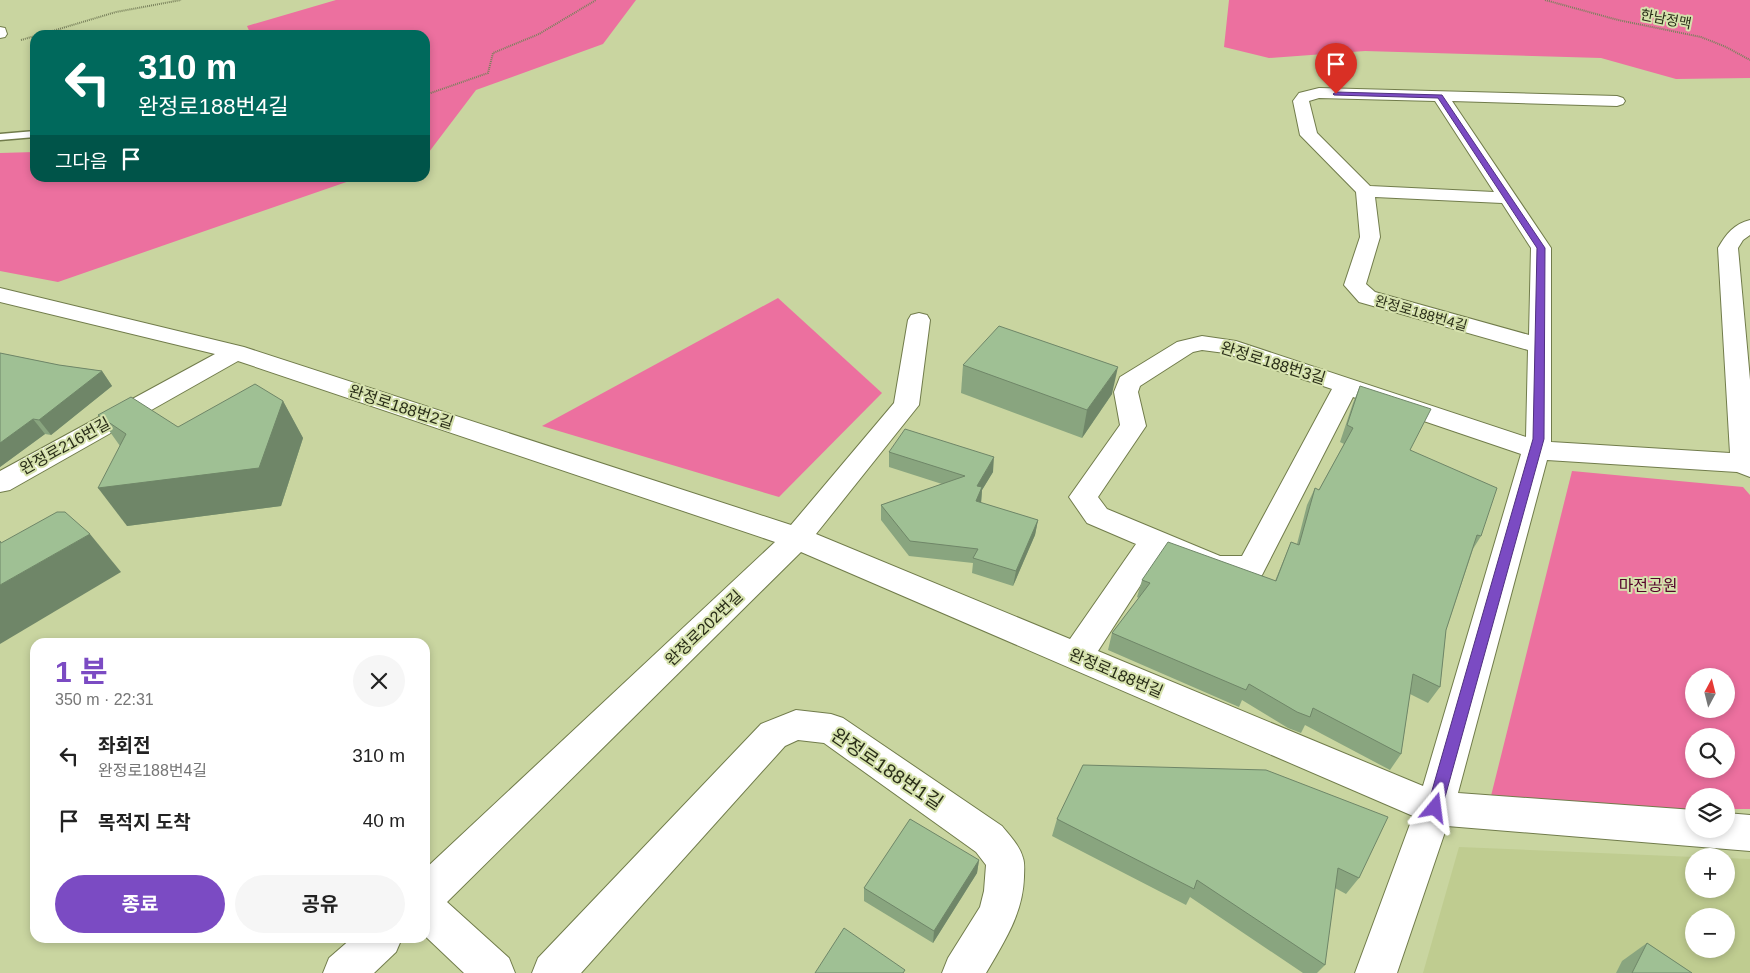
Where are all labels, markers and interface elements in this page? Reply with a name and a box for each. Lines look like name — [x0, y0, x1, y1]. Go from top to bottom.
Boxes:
street label: 한남정맥 — [1639, 6, 1693, 32]
pin — [1315, 43, 1357, 94]
text: 310 m — [138, 47, 237, 86]
icon: left — [55, 50, 120, 115]
icon: arrive — [1322, 50, 1350, 78]
text: 완정로188번4길 — [138, 94, 288, 119]
icon: arrive — [117, 145, 145, 173]
text: 그다음 — [55, 151, 107, 172]
street label: 완정로188번4길 — [1373, 292, 1469, 334]
street label: 완정로188번3길 — [1218, 339, 1328, 387]
street label: 완정로188번2길 — [346, 382, 456, 432]
street label: 완정로216번길 — [17, 414, 113, 478]
park label: 마전공원 — [1619, 577, 1677, 594]
street label: 완정로202번길 — [662, 587, 746, 669]
street label: 완정로188번길 — [1067, 646, 1165, 700]
text: 1 분 — [55, 655, 108, 688]
button: close — [353, 655, 405, 707]
north arrow — [1685, 668, 1735, 718]
map controls — [1685, 668, 1735, 958]
text: 350 m · 22:31 — [55, 691, 154, 708]
street label: 완정로188번1길 — [827, 724, 947, 814]
button: search — [1685, 728, 1735, 778]
text: 좌회전 — [98, 735, 150, 756]
icon: left — [55, 742, 83, 770]
text: 310 m — [352, 745, 405, 766]
text: 완정로188번4길 — [98, 762, 207, 779]
position arrow — [1408, 781, 1460, 833]
button: layers — [1685, 788, 1735, 838]
icon: arrive — [55, 807, 83, 835]
text: 40 m — [363, 810, 405, 831]
text: 목적지 도착 — [98, 812, 191, 833]
button: + — [1685, 848, 1735, 898]
button: 종료 — [55, 875, 225, 933]
button: 공유 — [235, 875, 405, 933]
button: − — [1685, 908, 1735, 958]

